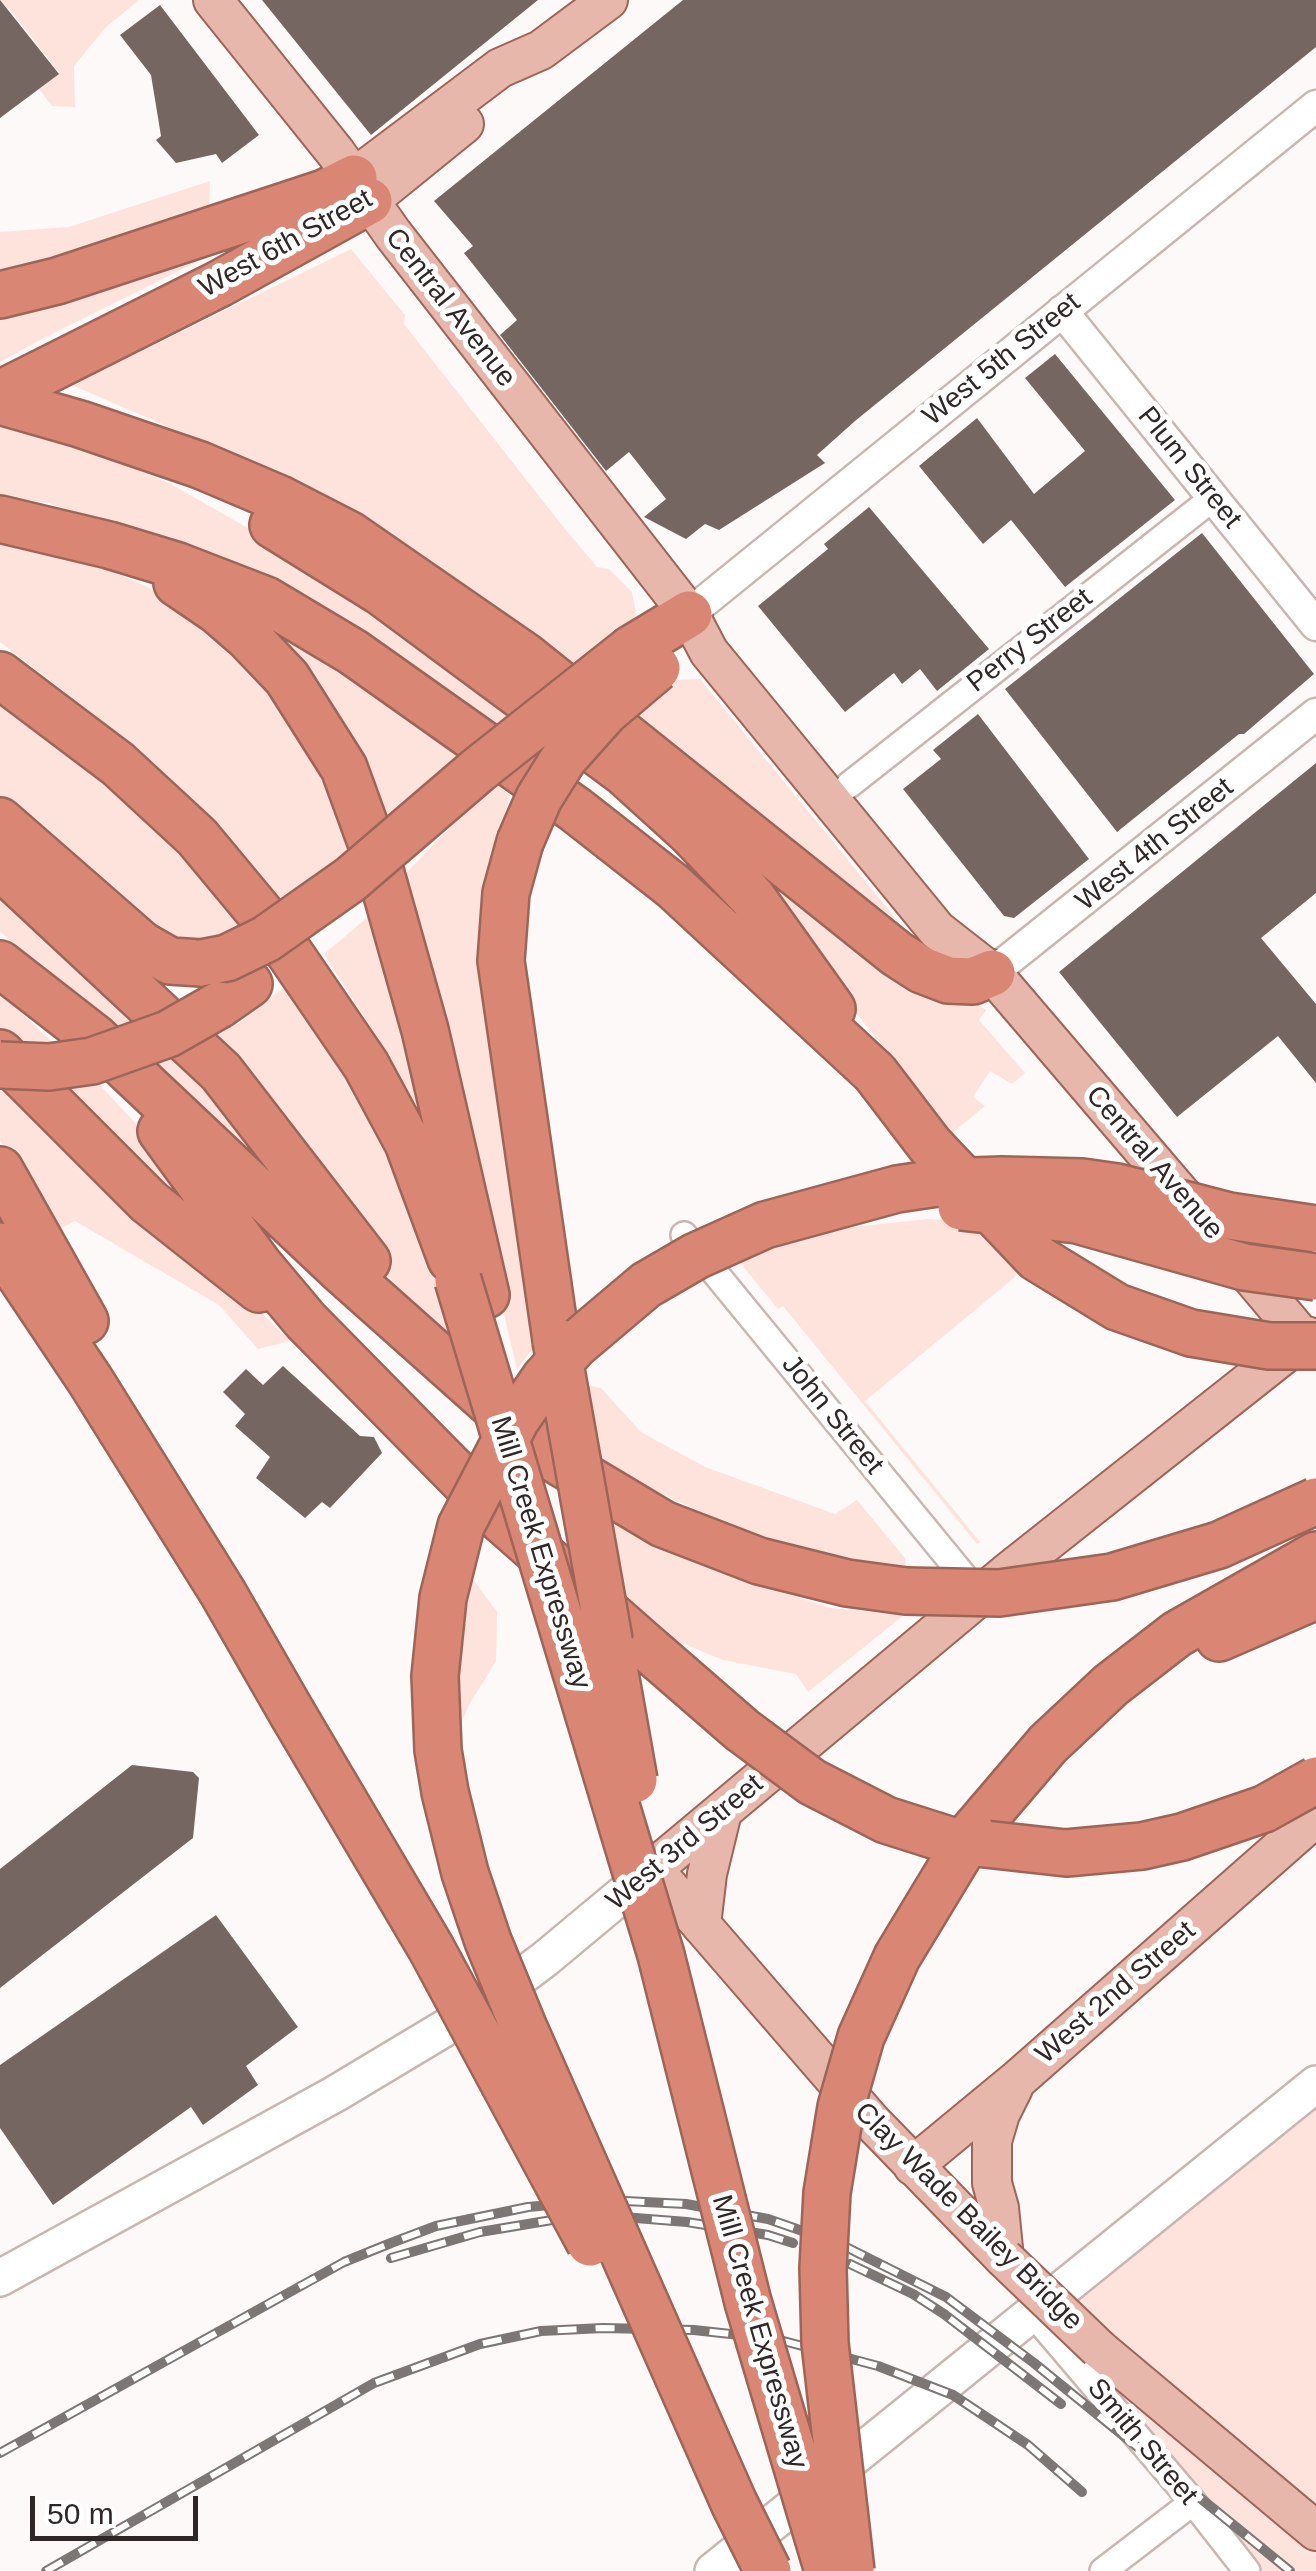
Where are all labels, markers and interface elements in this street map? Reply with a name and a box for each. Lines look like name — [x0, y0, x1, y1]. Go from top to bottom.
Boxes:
street label: West 6th Street — [194, 183, 378, 305]
street label: Central Avenue — [378, 222, 522, 394]
street label: West 5th Street — [917, 286, 1087, 434]
street label: Plum Street — [1130, 401, 1248, 535]
street label: Perry Street — [961, 582, 1099, 700]
street label: West 4th Street — [1070, 771, 1240, 919]
street label: Central Avenue — [1078, 1079, 1230, 1247]
street label: John Street — [774, 1349, 890, 1481]
street label: Mill Creek Expressway — [483, 1413, 597, 1693]
street label: West 3rd Street — [600, 1768, 770, 1918]
street label: West 2nd Street — [1029, 1915, 1203, 2071]
street label: Clay Wade Bailey Bridge — [847, 2096, 1089, 2338]
street label: Mill Creek Expressway — [704, 2191, 814, 2473]
street label: Smith Street — [1080, 2372, 1204, 2512]
scale bar — [35, 2476, 202, 2538]
text: 50 m — [47, 2497, 114, 2530]

